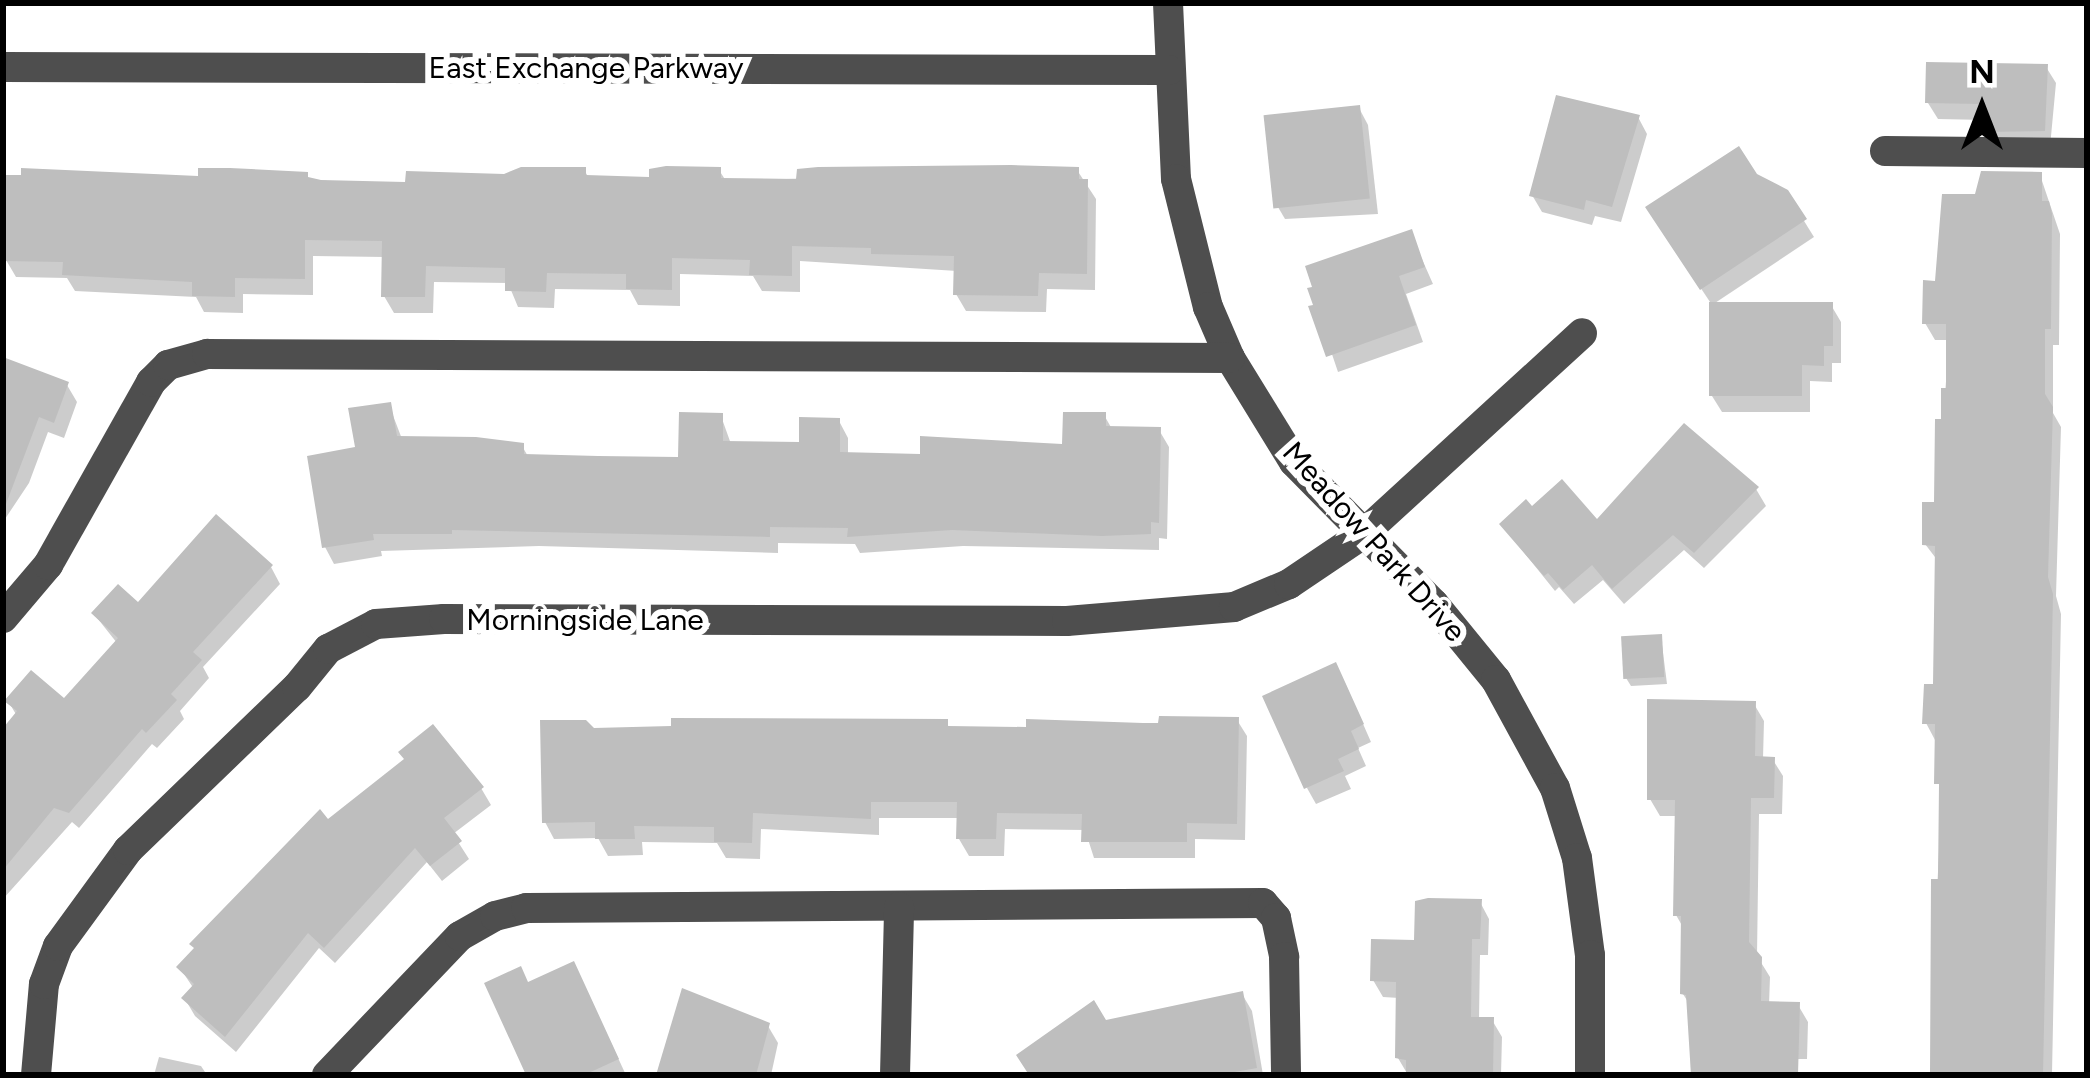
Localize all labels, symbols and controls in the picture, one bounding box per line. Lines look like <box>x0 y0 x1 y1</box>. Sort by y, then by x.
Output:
north arrow <box>1922 48 2042 168</box>
street label: East Exchange Parkway <box>428 50 744 86</box>
text: N <box>1969 52 1995 91</box>
street label: Meadow Park Drive <box>1275 435 1473 649</box>
street label: Morningside Lane <box>466 602 704 638</box>

